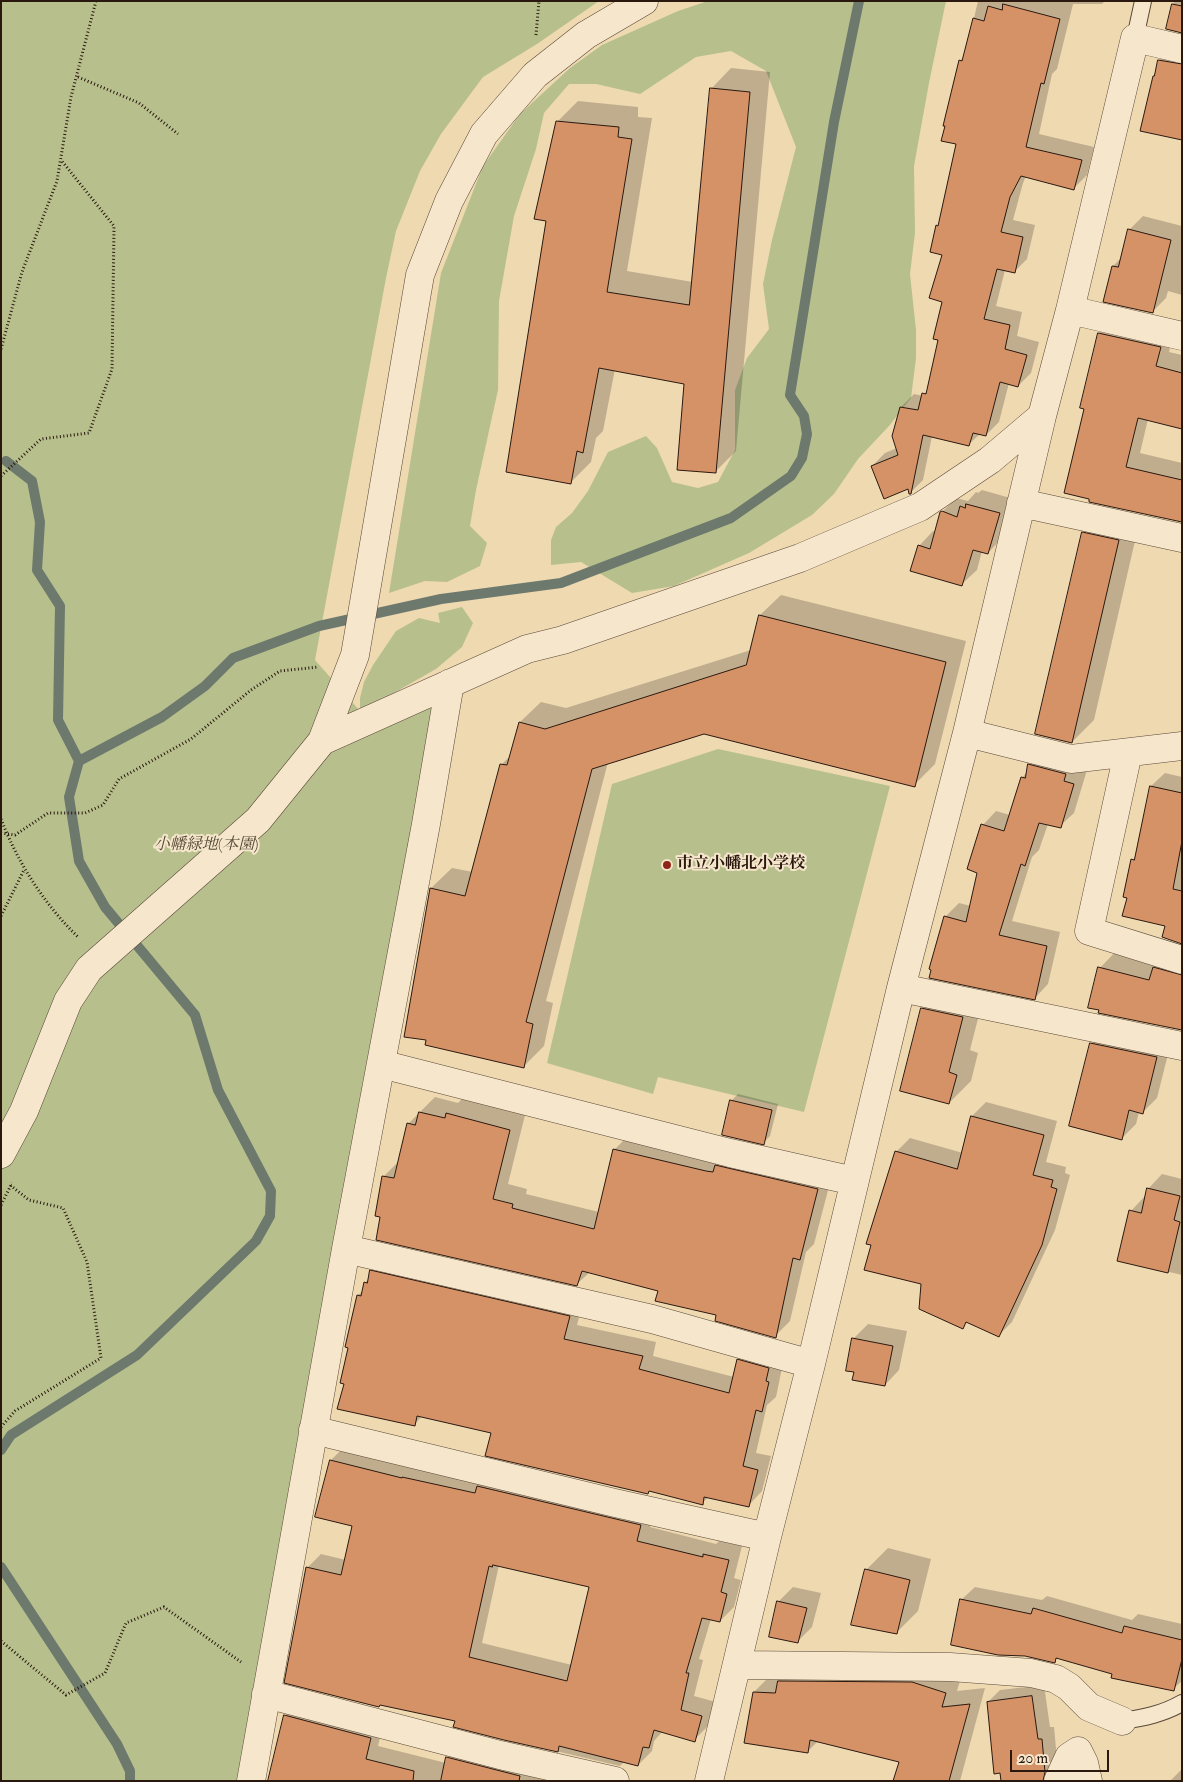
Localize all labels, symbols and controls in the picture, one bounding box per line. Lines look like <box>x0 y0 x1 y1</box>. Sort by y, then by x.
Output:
park label: 小幡緑地(本園) <box>154 836 258 856</box>
place label: 市立小幡北小学校 <box>677 855 805 875</box>
marker: 市立小幡北小学校 <box>661 859 673 871</box>
scale bar <box>1013 1740 1112 1772</box>
text: 20 m <box>1018 1749 1048 1768</box>

